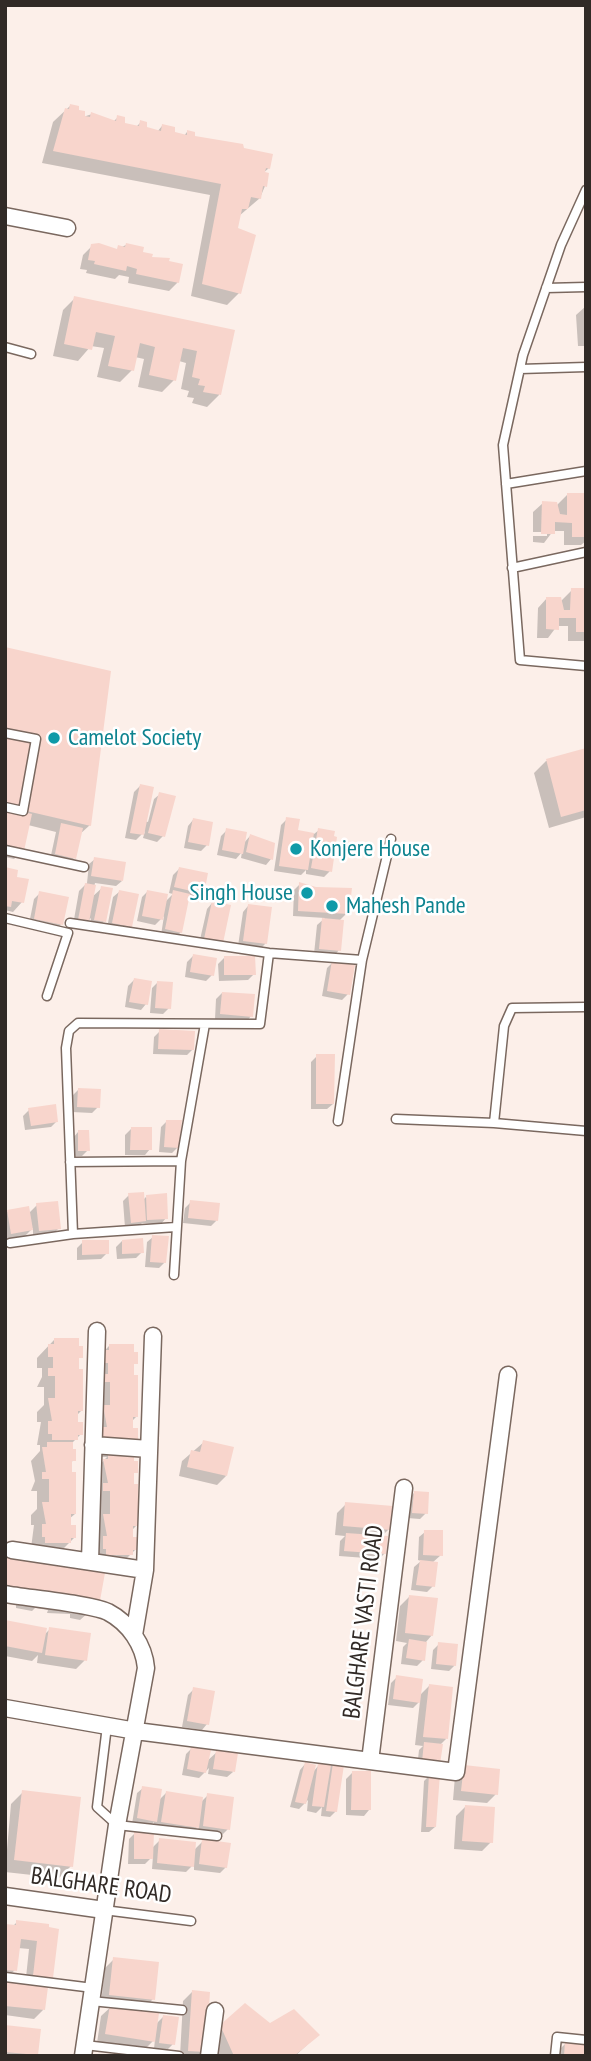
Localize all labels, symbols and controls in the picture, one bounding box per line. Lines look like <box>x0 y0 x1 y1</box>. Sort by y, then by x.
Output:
place label: Camelot Society <box>68 724 201 752</box>
marker: Camelot Society <box>46 730 62 746</box>
place label: Konjere House <box>310 835 430 863</box>
marker: Konjere House <box>288 841 304 857</box>
place label: Singh House <box>189 879 293 907</box>
marker: Singh House <box>299 885 315 901</box>
place label: Mahesh Pande <box>346 892 466 920</box>
marker: Mahesh Pande <box>324 898 340 914</box>
street label: BALGHARE VASTI ROAD <box>338 1524 390 1720</box>
street label: BALGHARE ROAD <box>29 1862 173 1910</box>

